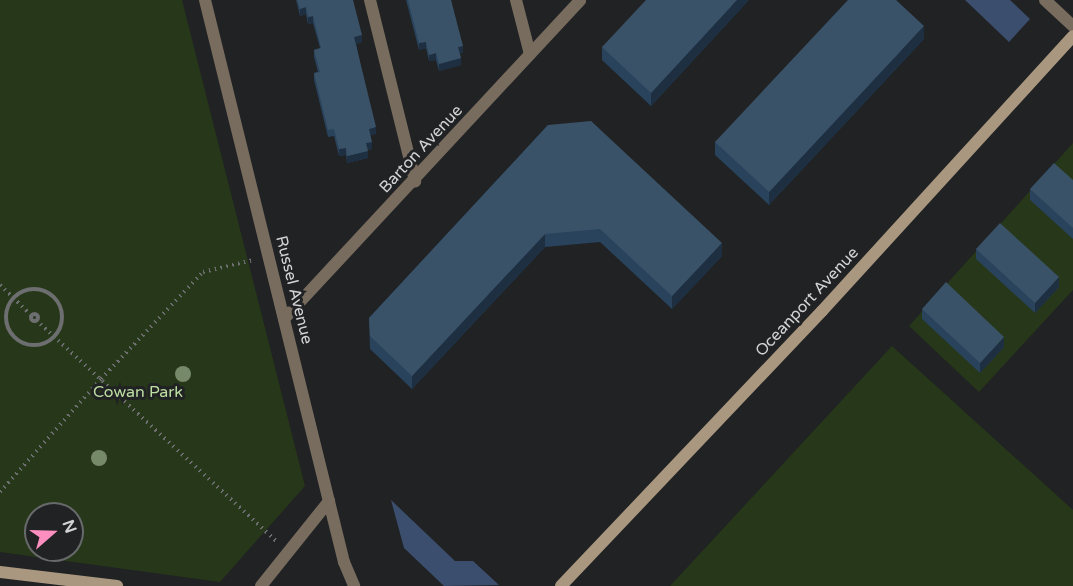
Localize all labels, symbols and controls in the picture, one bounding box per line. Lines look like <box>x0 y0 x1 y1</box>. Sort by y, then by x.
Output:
street label: Barton Avenue <box>375 101 467 197</box>
street label: Russel Avenue <box>271 234 317 346</box>
street label: Oceanport Avenue <box>751 243 863 361</box>
park label: Cowan Park <box>93 382 183 402</box>
north arrow <box>24 502 84 562</box>
text: N <box>57 517 81 536</box>

